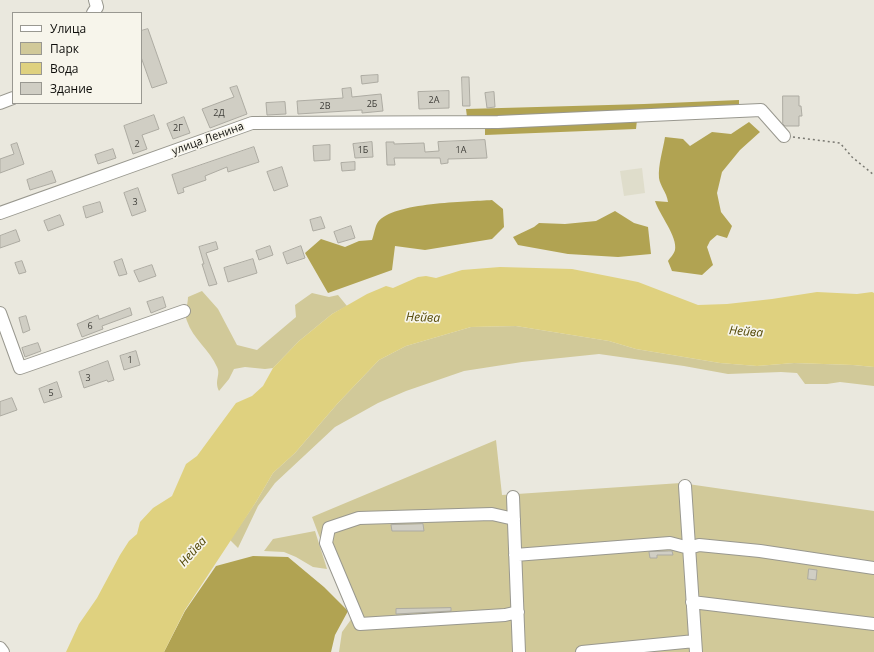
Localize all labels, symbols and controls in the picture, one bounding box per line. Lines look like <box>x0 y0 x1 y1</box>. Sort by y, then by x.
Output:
legend <box>12 12 142 104</box>
text: Улица <box>50 20 86 37</box>
text: Парк <box>50 40 79 57</box>
text: Вода <box>50 60 79 77</box>
text: Здание <box>50 80 93 97</box>
house number: 2А <box>429 95 439 105</box>
house number: 2Б <box>367 99 377 109</box>
house number: 2В <box>320 101 330 111</box>
house number: 2Д <box>213 108 225 118</box>
street label: улица Ленина <box>170 120 246 158</box>
house number: 2Г <box>173 123 183 133</box>
house number: 2 <box>134 139 140 149</box>
house number: 1Б <box>358 145 368 155</box>
house number: 1А <box>456 145 466 155</box>
house number: 3 <box>132 197 138 207</box>
water label: Нейва <box>406 310 440 326</box>
house number: 6 <box>87 321 93 331</box>
water label: Нейва <box>728 323 764 341</box>
house number: 1 <box>127 355 133 365</box>
house number: 3 <box>85 373 91 383</box>
house number: 5 <box>48 388 54 398</box>
water label: Нейва <box>176 534 210 570</box>

